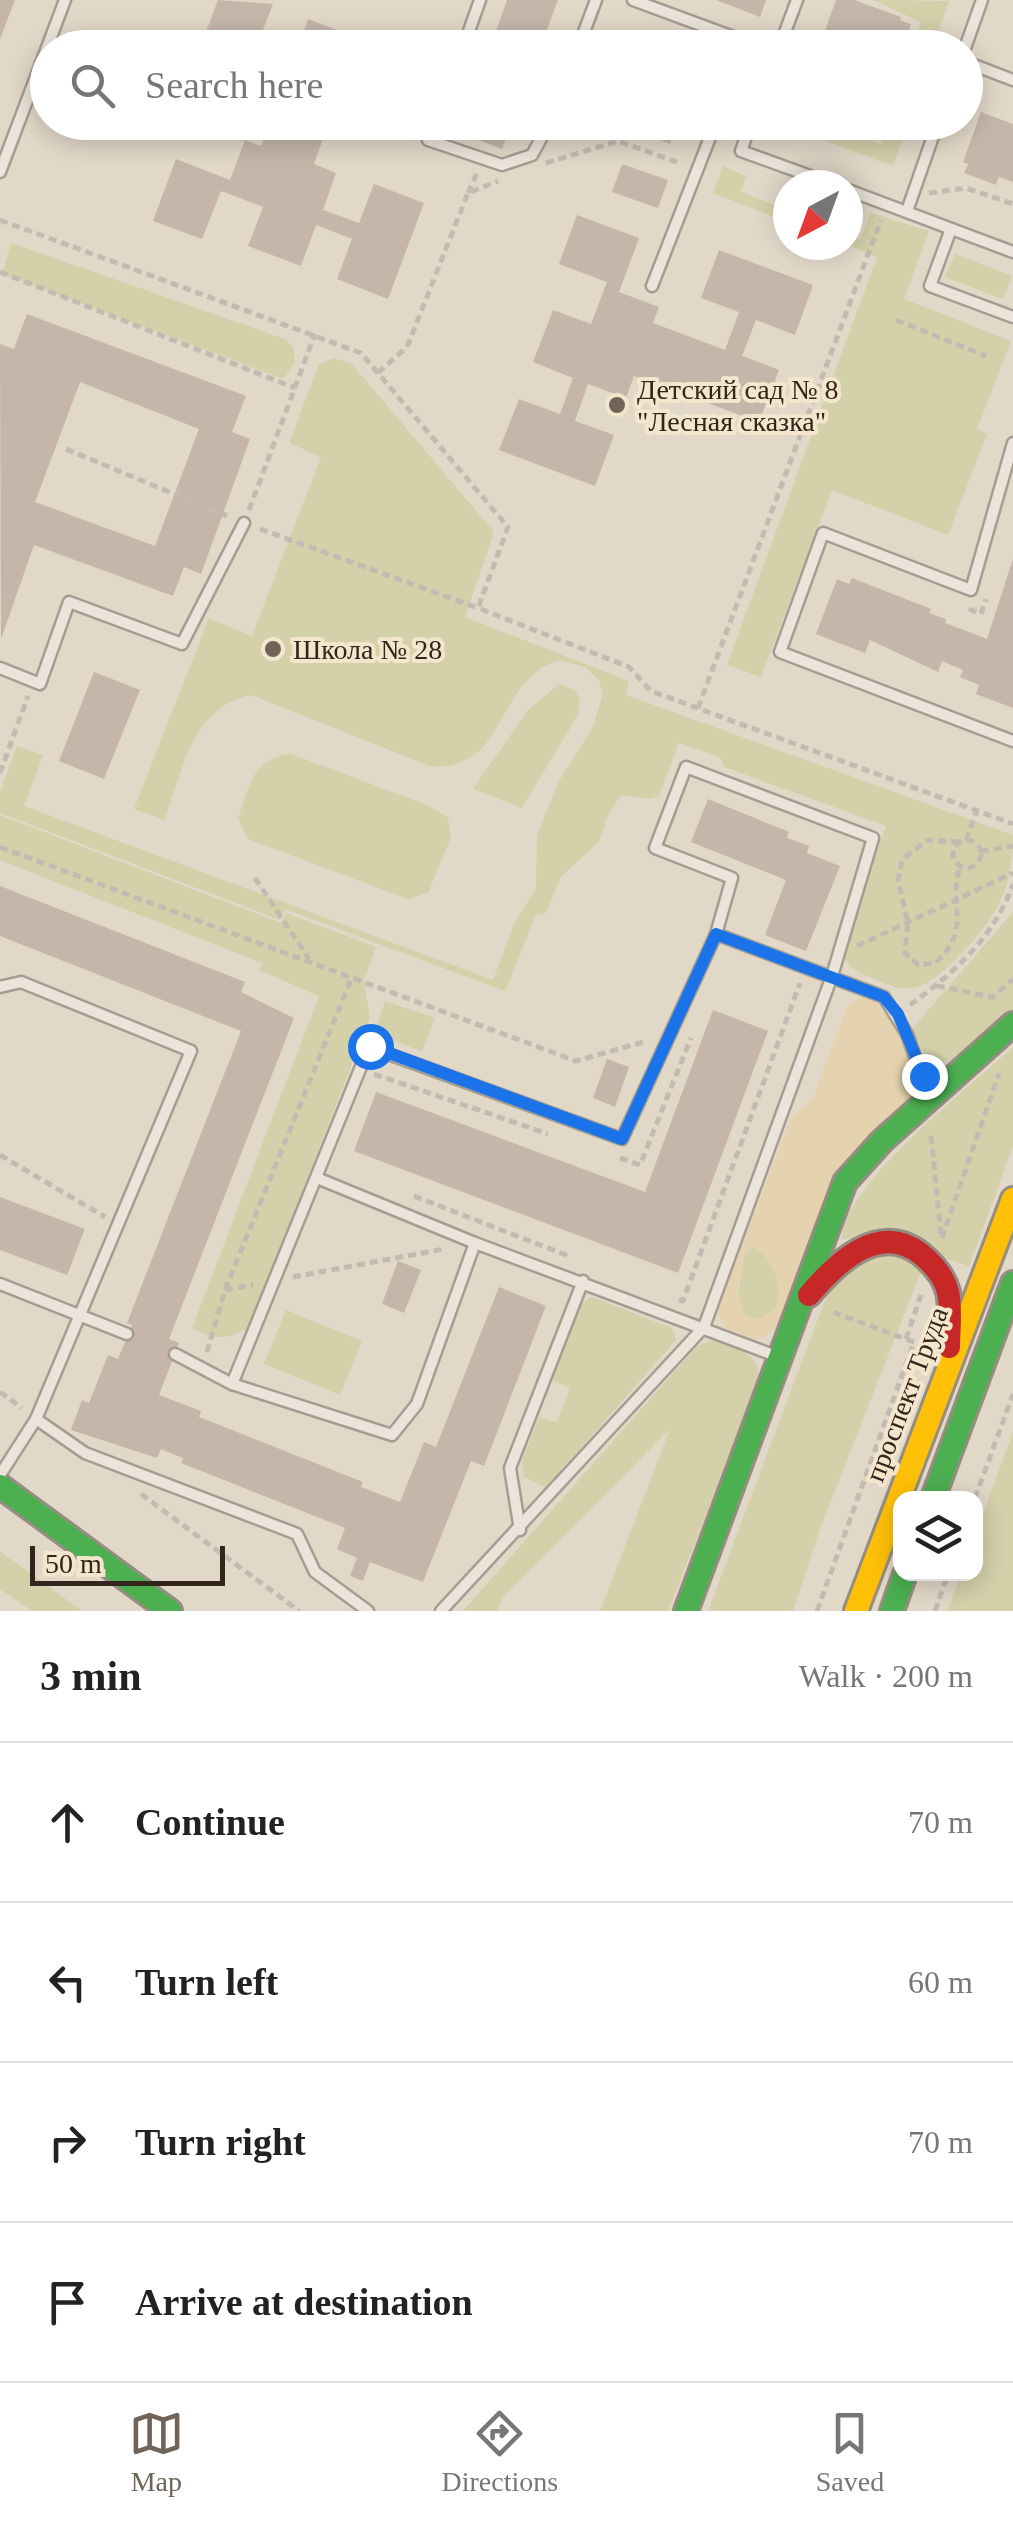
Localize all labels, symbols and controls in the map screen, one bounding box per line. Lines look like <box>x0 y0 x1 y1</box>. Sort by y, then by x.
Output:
search box <box>30 30 983 140</box>
icon: search <box>65 58 120 113</box>
text: Search here <box>145 64 323 106</box>
north arrow <box>773 170 863 260</box>
place label: Детский сад № 8 "Лесная сказка" <box>637 374 839 437</box>
marker: Детский сад № 8 "Лесная сказка" <box>606 394 628 416</box>
place label: Школа № 28 <box>293 634 442 665</box>
marker: Школа № 28 <box>262 638 284 660</box>
route start <box>348 1024 394 1070</box>
route end <box>902 1054 948 1100</box>
street label: проспект Труда <box>859 1302 954 1486</box>
map controls <box>893 1491 983 1581</box>
button: layers <box>893 1491 983 1581</box>
scale bar <box>30 1541 225 1586</box>
text: 50 m <box>45 1548 102 1579</box>
text: 3 min <box>40 1653 142 1699</box>
text: Walk · 200 m <box>799 1658 973 1694</box>
icon: ahead <box>40 1795 95 1850</box>
text: Continue <box>135 1801 285 1843</box>
text: 70 m <box>908 1804 973 1840</box>
icon: left <box>40 1955 95 2010</box>
text: Turn left <box>135 1961 278 2003</box>
text: 60 m <box>908 1964 973 2000</box>
icon: right <box>40 2115 95 2170</box>
text: Turn right <box>135 2121 306 2163</box>
text: 70 m <box>908 2124 973 2160</box>
icon: arrive <box>40 2275 95 2330</box>
text: Arrive at destination <box>135 2281 473 2323</box>
tab: Map <box>129 2406 184 2498</box>
tab: Directions <box>441 2406 558 2498</box>
tab: Saved <box>816 2406 884 2498</box>

